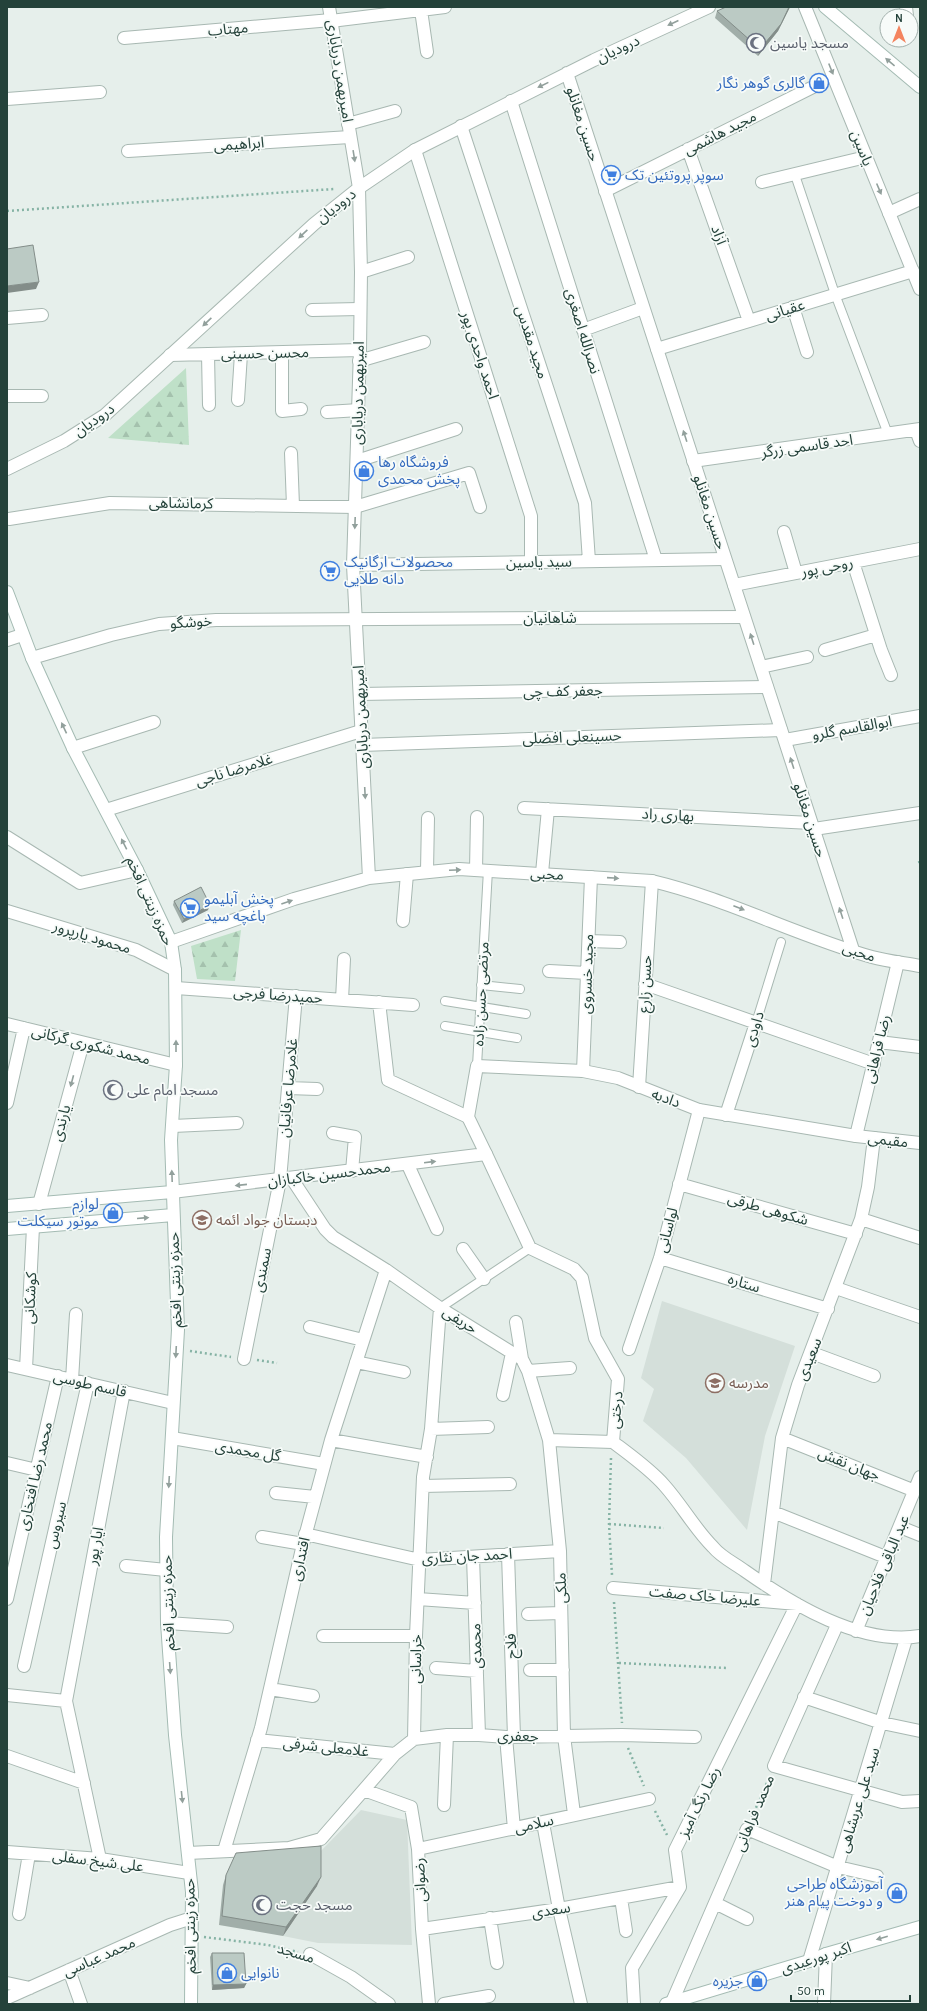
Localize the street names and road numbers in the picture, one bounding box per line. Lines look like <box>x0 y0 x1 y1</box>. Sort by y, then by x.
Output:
street label: مهتاب <box>207 18 249 40</box>
street label: امیربهمن دریاباری <box>323 18 357 124</box>
street label: درودیان <box>594 31 642 67</box>
street label: حسین مغانلو <box>562 84 604 164</box>
street label: مجید هاشمی <box>681 107 759 159</box>
street label: یاسین <box>847 127 877 169</box>
street label: ابراهیمی <box>213 133 265 155</box>
street label: درودیان <box>312 185 360 227</box>
street label: آزاد <box>707 223 731 248</box>
street label: نصرالله اصغری <box>561 286 605 376</box>
street label: عقیانی <box>763 295 807 324</box>
street label: مجید مقدس <box>512 303 552 381</box>
street label: احمد واحدی پور <box>456 308 503 402</box>
street label: امیربهمن دریاباری <box>348 341 368 445</box>
street label: محسن حسینی <box>221 343 309 363</box>
street label: درودیان <box>70 400 118 440</box>
street label: احد قاسمی زرگر <box>759 431 854 461</box>
street label: حسین مغانلو <box>689 472 731 552</box>
street label: کرمانشاهی <box>149 493 214 513</box>
street label: سید یاسین <box>506 552 572 572</box>
street label: روحی پور <box>798 553 855 582</box>
street label: شاهانیان <box>523 609 577 627</box>
street label: خوشگو <box>169 612 213 632</box>
street label: امیربهمن دریاباری <box>349 665 373 769</box>
street label: جعفر کف چی <box>523 681 603 702</box>
street label: ابوالقاسم گلرو <box>811 712 894 746</box>
street label: حسینعلی افضلی <box>522 726 622 748</box>
street label: غلامرضا ناجی <box>193 750 275 790</box>
street label: حسین مغانلو <box>789 780 831 860</box>
street label: بهاری راد <box>641 805 695 825</box>
street label: حمزه زینتی افخم <box>121 854 178 949</box>
street label: محبی <box>530 864 564 884</box>
street label: محمود یارپرور <box>50 916 133 958</box>
street label: مجید خسروی <box>577 934 597 1014</box>
street label: محبی <box>840 938 878 966</box>
street label: مرتضی حسن زاده <box>469 941 493 1047</box>
street label: حسن زارع <box>634 954 659 1014</box>
street label: حمیدرضا فرجی <box>233 983 323 1007</box>
street label: داودی <box>740 1009 768 1049</box>
street label: رضا فراهانی <box>860 1013 894 1085</box>
street label: محمد شکوری گرکانی <box>30 1022 152 1068</box>
street label: غلامرضا عرفانیان <box>275 1037 301 1138</box>
street label: دادبه <box>649 1084 683 1112</box>
street label: یارندی <box>47 1103 75 1143</box>
street label: مقیمی <box>867 1129 909 1151</box>
street label: محمدحسین خاکبازان <box>267 1158 391 1190</box>
street label: شکوهی طرقی <box>726 1189 811 1229</box>
street label: لواسانی <box>652 1205 682 1254</box>
street label: حمزه زینتی افخم <box>164 1232 188 1328</box>
street label: سمندی <box>249 1246 275 1294</box>
street label: ستاره <box>726 1270 762 1296</box>
street label: کوشکانی <box>20 1271 40 1324</box>
street label: حریفی <box>439 1302 481 1338</box>
street label: سعیدی <box>792 1335 826 1383</box>
street label: قاسم طوسی <box>51 1367 129 1403</box>
street label: درختی <box>605 1391 627 1429</box>
street label: محمد رضا افتخاری <box>14 1420 56 1532</box>
street label: گل محمدی <box>214 1437 283 1465</box>
street label: جهان نقش <box>815 1443 883 1485</box>
street label: سیروس <box>42 1499 70 1550</box>
street label: عبد الباقی فلاحیان <box>855 1512 913 1618</box>
street label: ایار پور <box>83 1525 108 1568</box>
street label: اقتداری <box>286 1535 314 1583</box>
street label: احمد جان نثاری <box>421 1545 513 1567</box>
street label: حمزه زینتی افخم <box>157 1555 181 1651</box>
street label: ملکی <box>551 1572 571 1604</box>
street label: علیرضا خاک صفت <box>648 1582 762 1610</box>
street label: محمدی <box>466 1623 486 1669</box>
street label: فلاح <box>502 1633 523 1659</box>
street label: خراسانی <box>407 1634 425 1684</box>
street label: جعفری <box>497 1727 539 1745</box>
street label: غلامعلی شرفی <box>282 1734 370 1761</box>
street label: سید علی عربشاهی <box>834 1745 884 1855</box>
street label: رضا رنگ آمیز <box>674 1764 724 1841</box>
street label: محمد فراهانی <box>730 1772 778 1854</box>
street label: سلامی <box>513 1811 556 1837</box>
street label: علی شیخ سفلی <box>51 1846 145 1879</box>
street label: رضوانی <box>410 1857 430 1903</box>
street label: حمزه زینتی افخم <box>180 1878 202 1974</box>
street label: سعدی <box>530 1898 572 1922</box>
street label: محمد عباسی <box>60 1933 138 1981</box>
street label: اکبر پورعبدی <box>778 1938 854 1979</box>
street label: مسجد <box>275 1939 317 1967</box>

